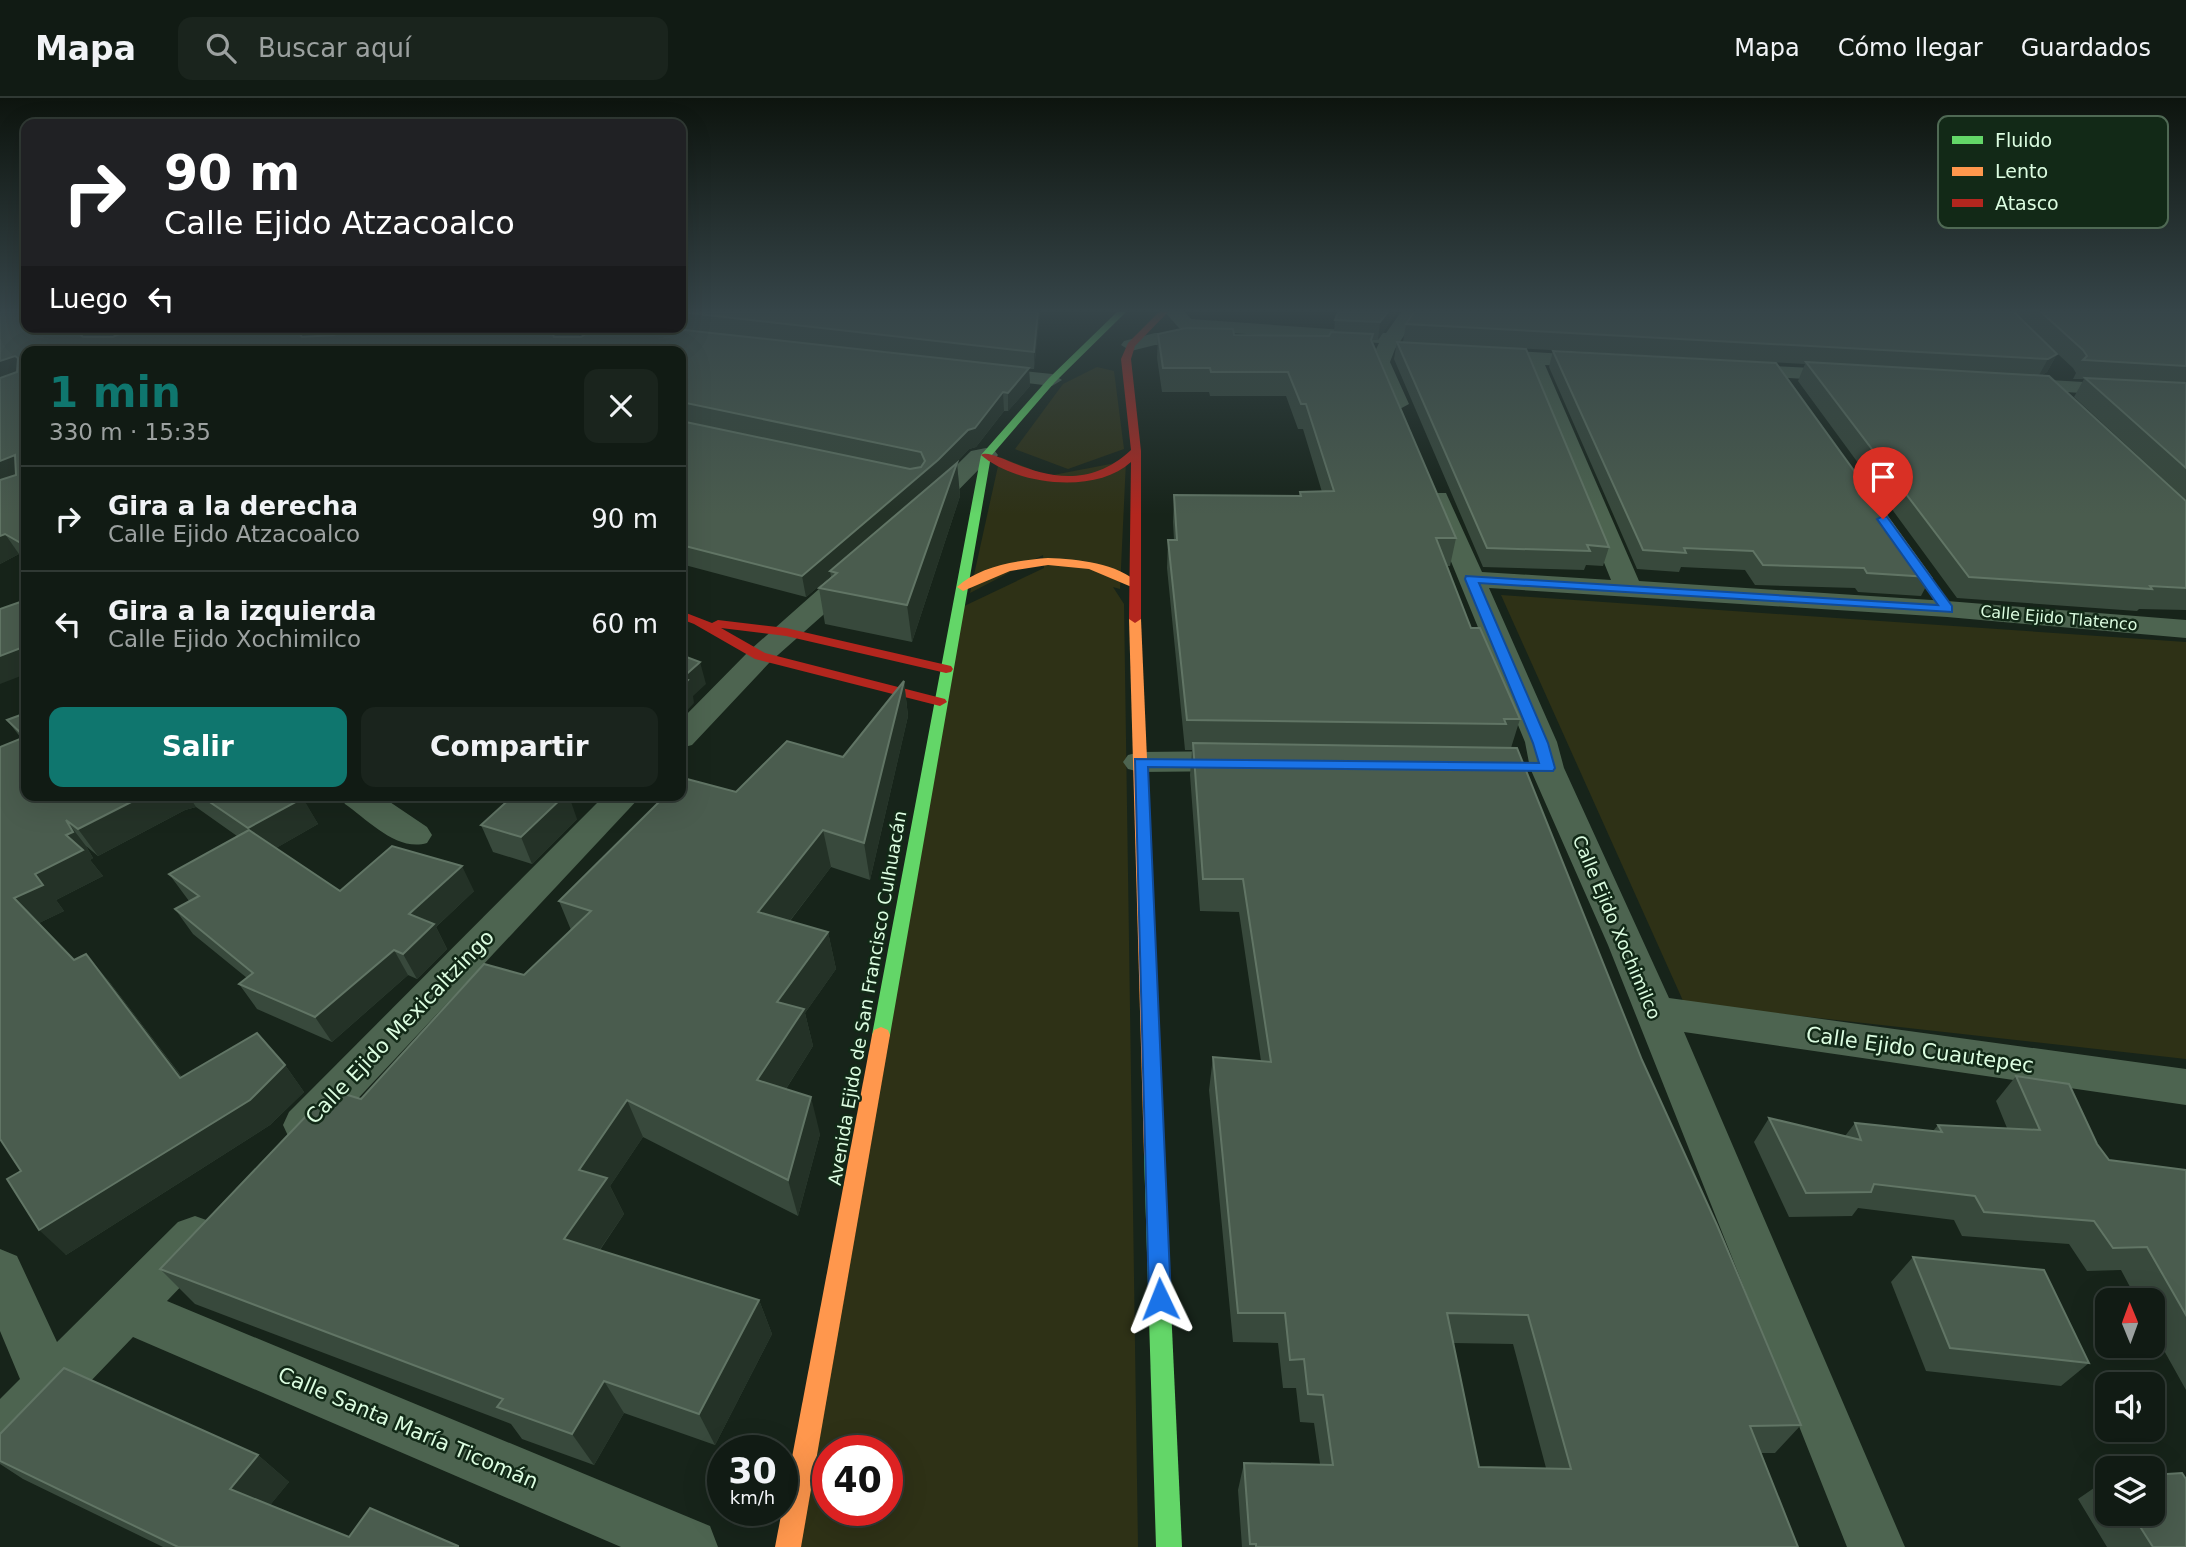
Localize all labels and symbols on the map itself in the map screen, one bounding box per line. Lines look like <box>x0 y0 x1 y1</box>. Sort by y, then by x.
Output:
legend <box>1938 116 2168 228</box>
text: Fluido <box>1995 129 2052 151</box>
text: Lento <box>1995 160 2048 182</box>
text: Atasco <box>1995 192 2059 214</box>
pin <box>1853 447 1913 519</box>
street label: Calle Ejido Tlatenco <box>1980 602 2138 634</box>
street label: Avenida Ejido de San Francisco Culhuacán <box>824 809 910 1187</box>
street label: Calle Ejido Xochimilco <box>1569 832 1665 1022</box>
street label: Calle Ejido Mexicaltzingo <box>301 925 499 1129</box>
street label: Calle Ejido Cuautepec <box>1805 1022 2035 1078</box>
position arrow <box>1123 1262 1197 1336</box>
north arrow <box>2095 1288 2165 1358</box>
street label: Calle Santa María Ticomán <box>274 1362 542 1494</box>
speed limit sign: 40 <box>812 1435 903 1526</box>

